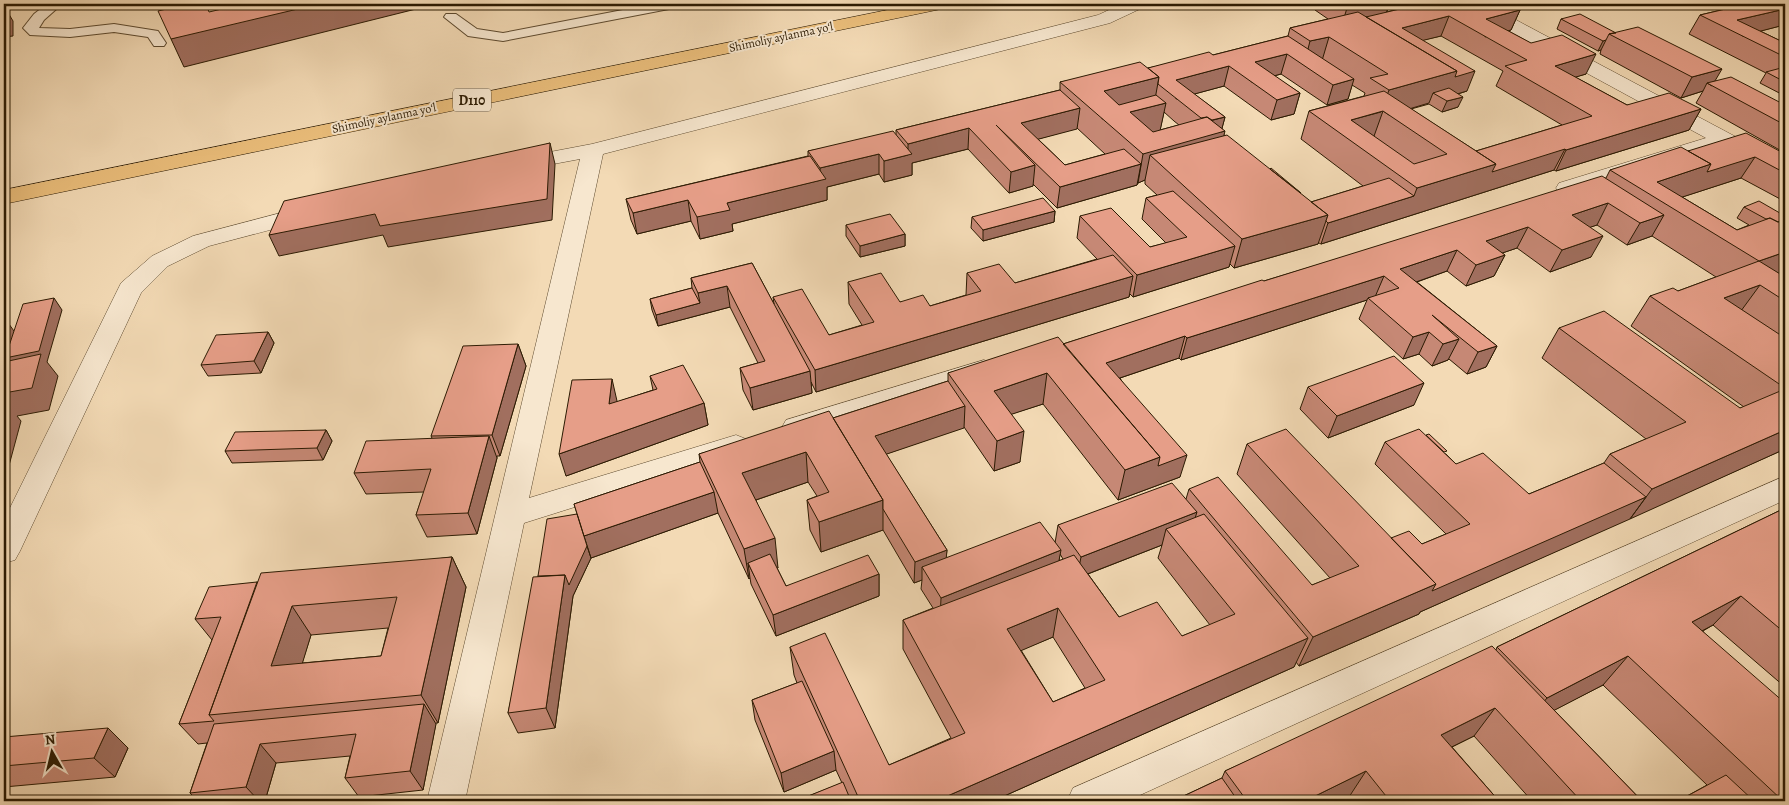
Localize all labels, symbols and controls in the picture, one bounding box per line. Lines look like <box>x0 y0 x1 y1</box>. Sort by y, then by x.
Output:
street label: Shimoliy aylanma yoʻl <box>728 18 835 56</box>
road number: D110 <box>453 88 491 112</box>
street label: Shimoliy aylanma yoʻl <box>331 99 438 137</box>
north arrow <box>28 728 78 778</box>
text: N <box>44 730 57 750</box>

